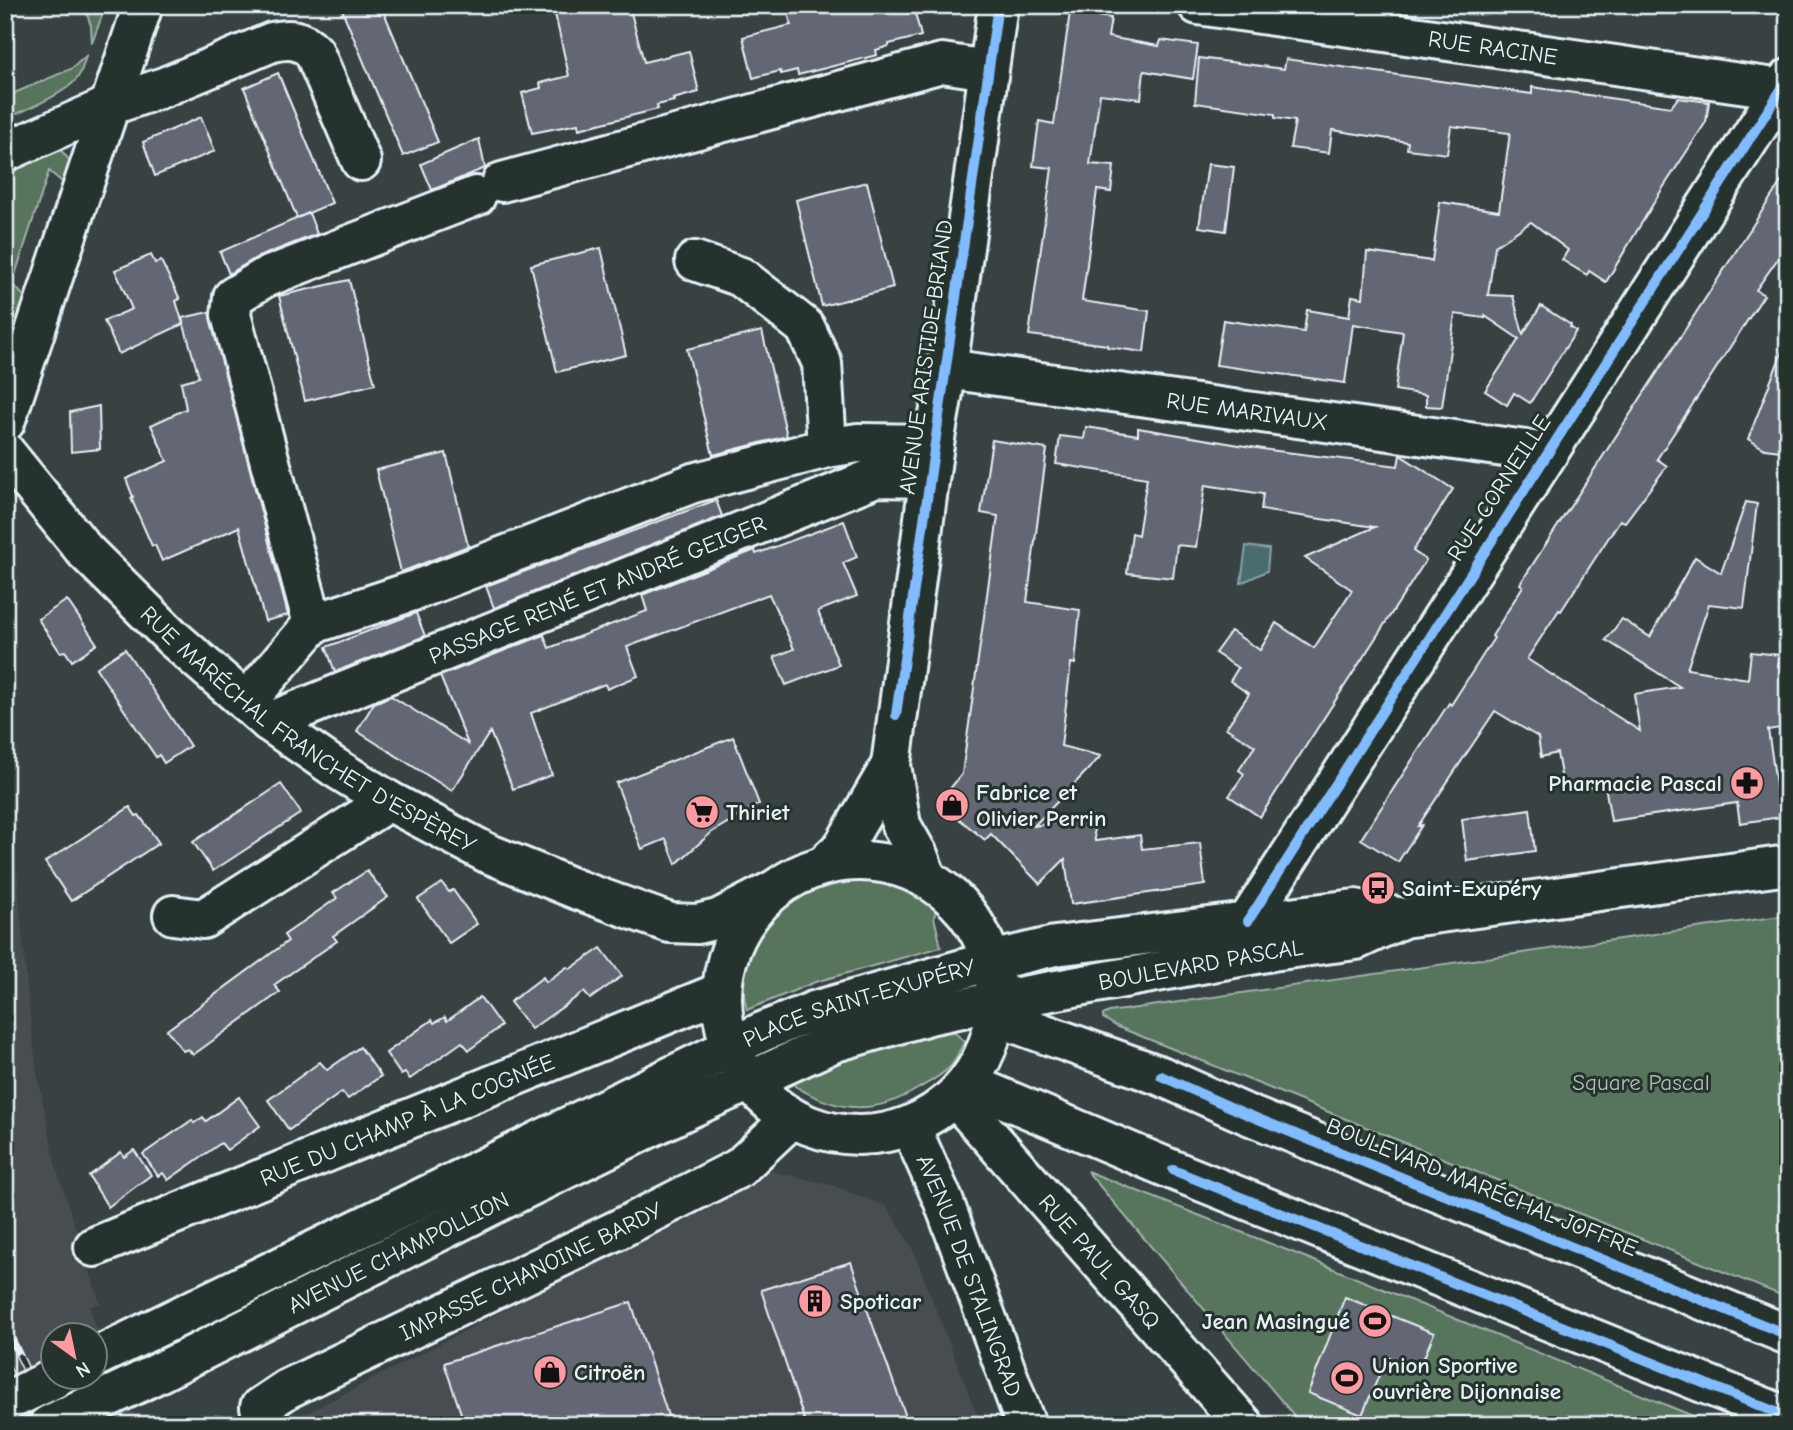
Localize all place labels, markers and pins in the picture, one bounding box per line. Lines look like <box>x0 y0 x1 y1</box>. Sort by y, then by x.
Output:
pharmacy icon: Pharmacie Pascal <box>1728 764 1766 802</box>
place label: Pharmacie Pascal <box>1548 770 1722 797</box>
place label: Fabrice et Olivier Perrin <box>976 779 1106 832</box>
shop icon: Fabrice et Olivier Perrin <box>933 786 971 824</box>
supermarket icon: Thiriet <box>683 793 721 831</box>
place label: Thiriet <box>726 799 790 826</box>
bus stop icon: Saint-Exupéry <box>1359 869 1397 907</box>
place label: Saint-Exupéry <box>1402 875 1542 902</box>
building icon: Spoticar <box>796 1282 834 1320</box>
place label: Spoticar <box>840 1288 922 1315</box>
sports icon: Jean Masingué <box>1356 1302 1394 1340</box>
place label: Jean Masingué <box>1202 1308 1350 1335</box>
place label: Union Sportive ouvrière Dijonnaise <box>1372 1352 1561 1405</box>
shop icon: Citroën <box>531 1353 569 1391</box>
place label: Citroën <box>574 1359 646 1386</box>
sports icon: Union Sportive ouvrière Dijonnaise <box>1328 1359 1366 1397</box>

